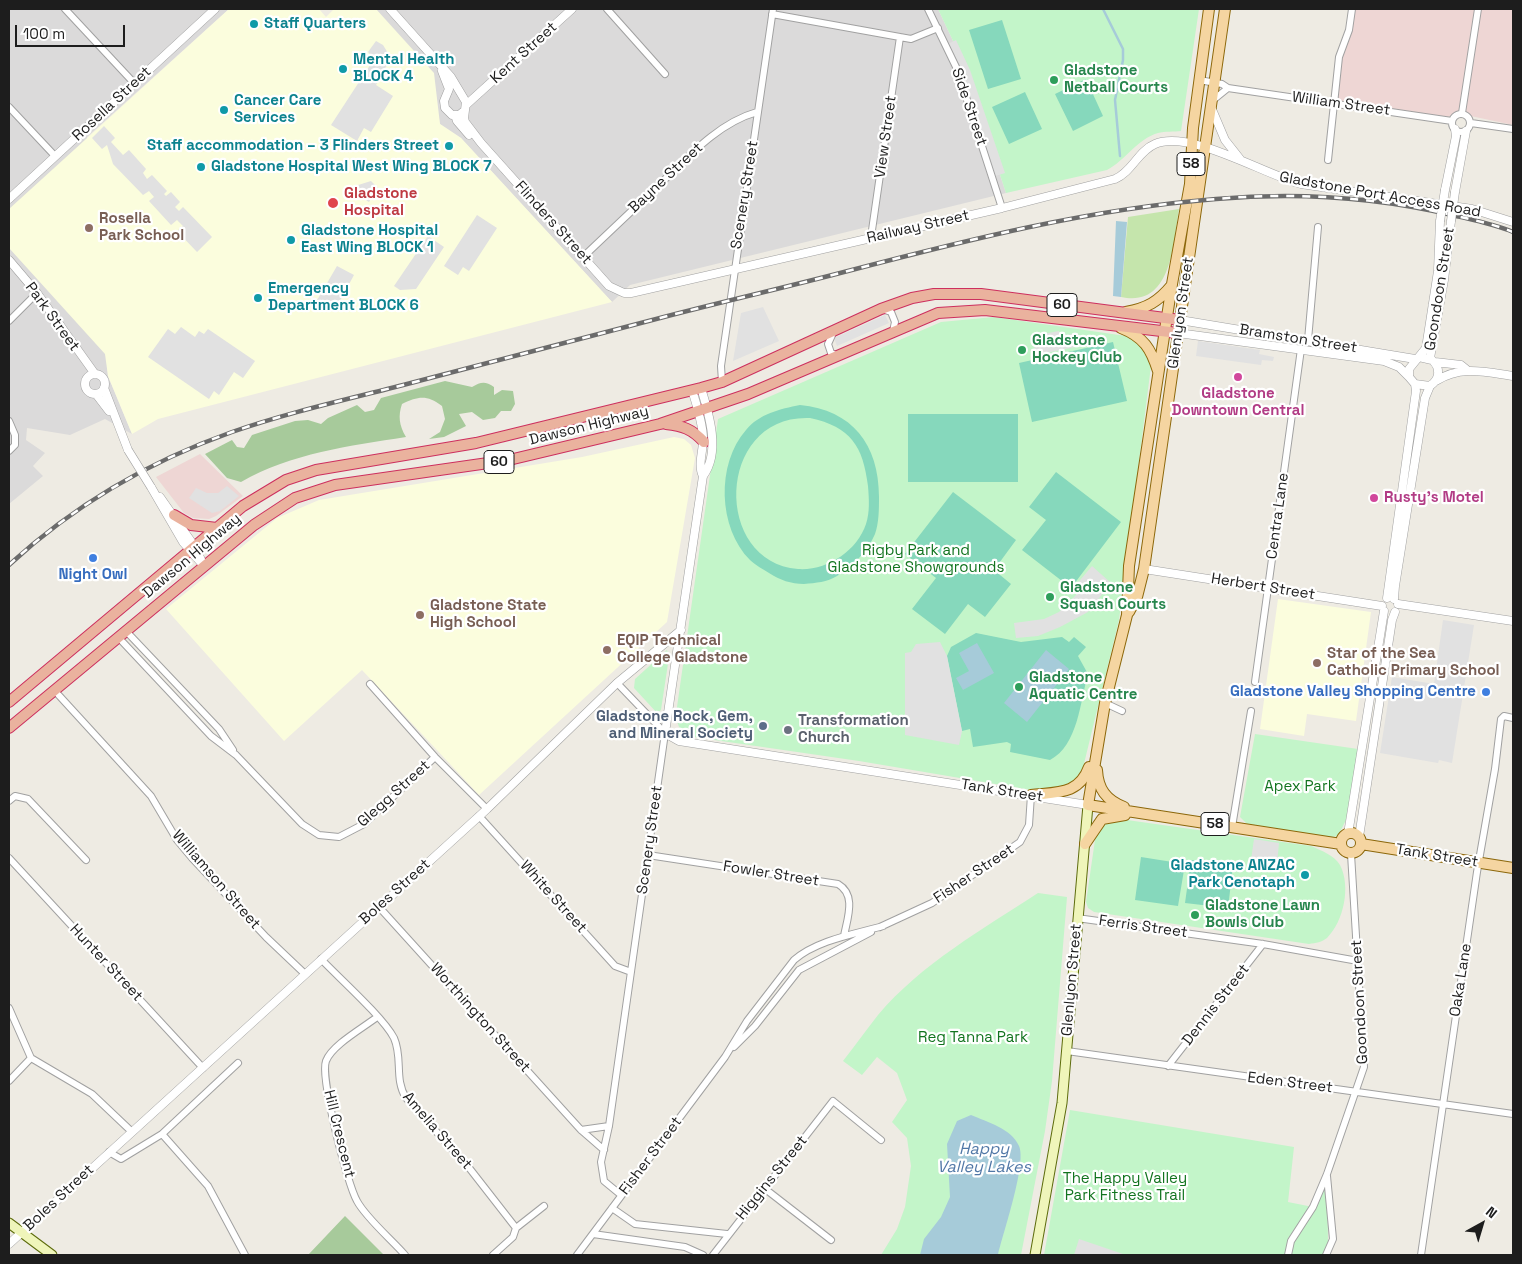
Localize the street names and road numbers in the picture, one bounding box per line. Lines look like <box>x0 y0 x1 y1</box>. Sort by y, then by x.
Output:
street label: Kent Street <box>487 18 561 88</box>
street label: Rosella Street <box>69 63 155 145</box>
street label: Side Street <box>947 66 991 148</box>
street label: William Street <box>1291 88 1391 120</box>
street label: View Street <box>871 94 901 180</box>
street label: Bayne Street <box>625 139 707 217</box>
street label: Scenery Street <box>728 139 762 251</box>
road number: 58 <box>1177 152 1205 175</box>
street label: Gladstone Port Access Road <box>1278 168 1482 222</box>
street label: Flinders Street <box>511 177 595 269</box>
street label: Railway Street <box>865 206 971 248</box>
street label: Goondoon Street <box>1421 226 1459 352</box>
street label: Glenlyon Street <box>1164 256 1198 370</box>
street label: Park Street <box>21 279 83 355</box>
road number: 60 <box>1047 294 1077 316</box>
street label: Bramston Street <box>1238 321 1358 357</box>
street label: Dawson Highway <box>527 402 651 450</box>
road number: 60 <box>484 451 514 474</box>
street label: Centra Lane <box>1263 472 1293 560</box>
street label: Dawson Highway <box>139 510 245 602</box>
street label: Herbert Street <box>1210 570 1316 604</box>
street label: Glegg Street <box>354 757 434 831</box>
street label: Tank Street <box>960 776 1044 806</box>
street label: Scenery Street <box>633 784 667 896</box>
road number: 58 <box>1201 812 1229 836</box>
street label: Williamson Street <box>168 827 264 933</box>
street label: Fisher Street <box>930 841 1018 907</box>
street label: Tank Street <box>1395 841 1479 871</box>
street label: Boles Street <box>356 855 434 929</box>
street label: White Street <box>516 857 590 937</box>
street label: Fowler Street <box>722 858 820 890</box>
street label: Ferris Street <box>1097 912 1189 942</box>
street label: Hunter Street <box>66 921 146 1005</box>
street label: Glenlyon Street <box>1058 923 1086 1037</box>
street label: Goondoon Street <box>1348 939 1372 1065</box>
street label: Oaka Lane <box>1446 942 1476 1018</box>
street label: Worthington Street <box>426 959 534 1077</box>
street label: Dennis Street <box>1179 961 1253 1049</box>
street label: Eden Street <box>1246 1069 1334 1097</box>
street label: Hill Crescent <box>319 1088 359 1180</box>
street label: Amelia Street <box>398 1089 476 1173</box>
street label: Fisher Street <box>616 1113 686 1199</box>
street label: Higgins Street <box>733 1132 811 1224</box>
street label: Boles Street <box>20 1161 98 1235</box>

